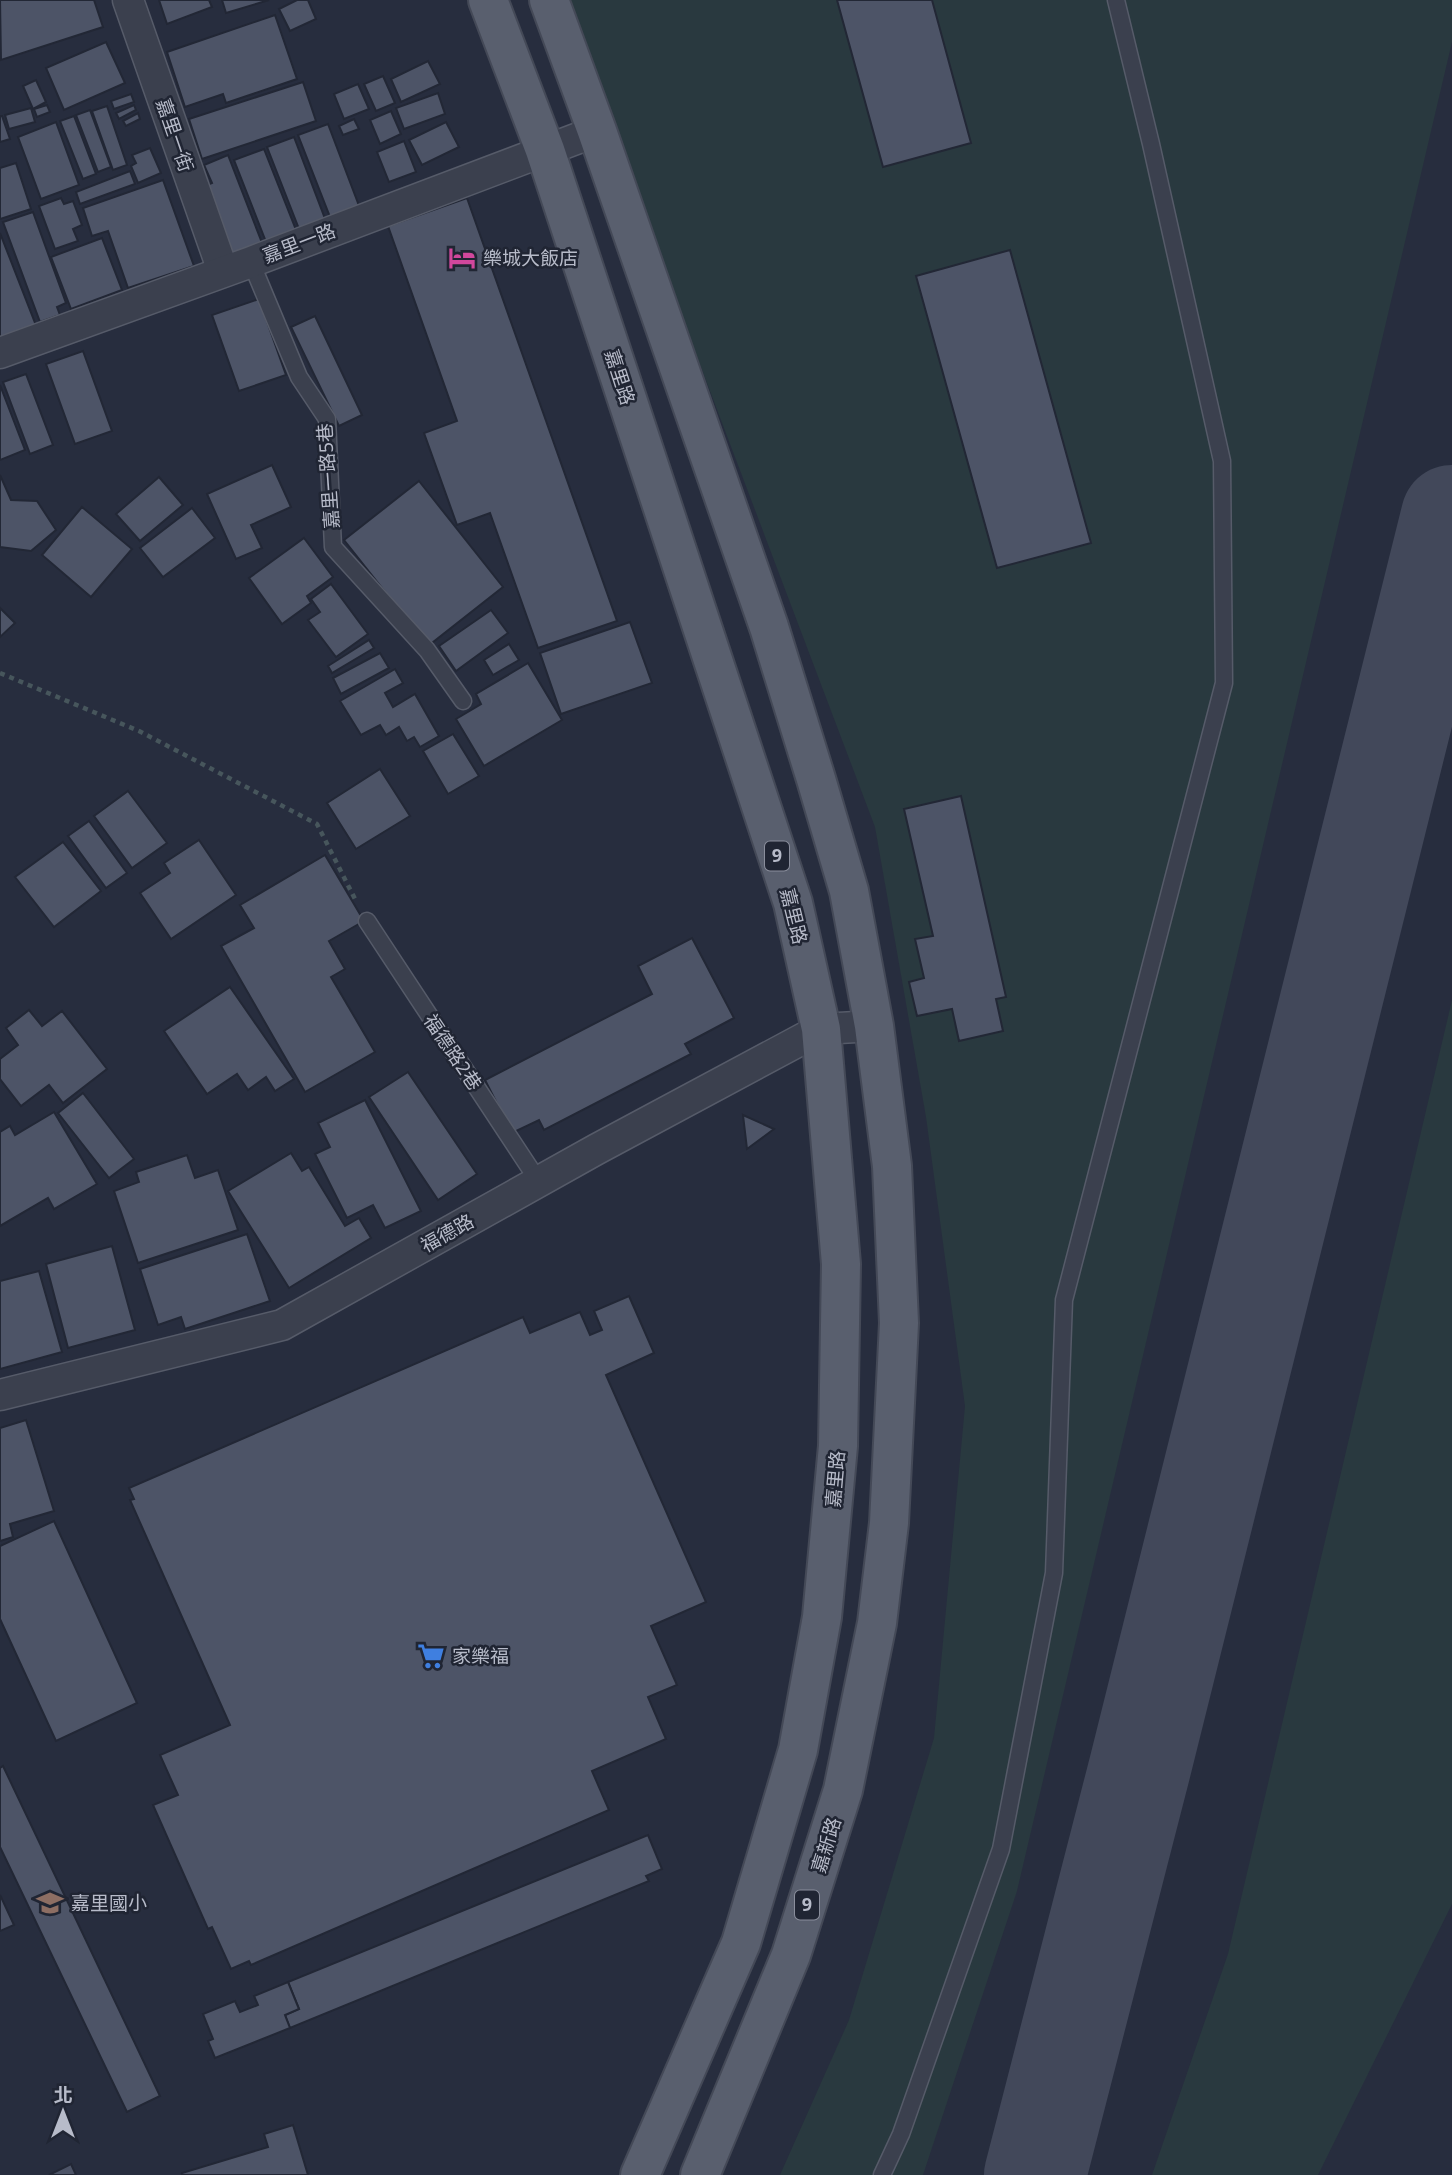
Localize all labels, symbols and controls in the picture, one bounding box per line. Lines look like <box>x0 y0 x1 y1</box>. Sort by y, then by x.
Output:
street label: 嘉里一街 <box>150 95 200 175</box>
street label: 嘉里一路 <box>259 217 339 269</box>
hotel icon: 樂城大飯店 <box>447 243 477 273</box>
place label: 樂城大飯店 <box>483 245 578 271</box>
street label: 嘉里路 <box>599 346 641 408</box>
street label: 嘉里一路5巷 <box>311 422 345 530</box>
road number: 9 <box>765 842 789 870</box>
street label: 嘉里路 <box>774 885 814 947</box>
street label: 福德路2巷 <box>418 1009 488 1095</box>
street label: 福德路 <box>416 1208 478 1258</box>
street label: 嘉里路 <box>820 1449 850 1509</box>
supermarket icon: 家樂福 <box>416 1641 446 1671</box>
place label: 家樂福 <box>452 1643 509 1669</box>
street label: 嘉新路 <box>805 1814 847 1876</box>
school or university icon: 嘉里國小 <box>35 1888 65 1918</box>
place label: 嘉里國小 <box>71 1890 147 1916</box>
road number: 9 <box>795 1891 819 1920</box>
north arrow <box>28 2077 98 2147</box>
text: 北 <box>53 2082 73 2108</box>

